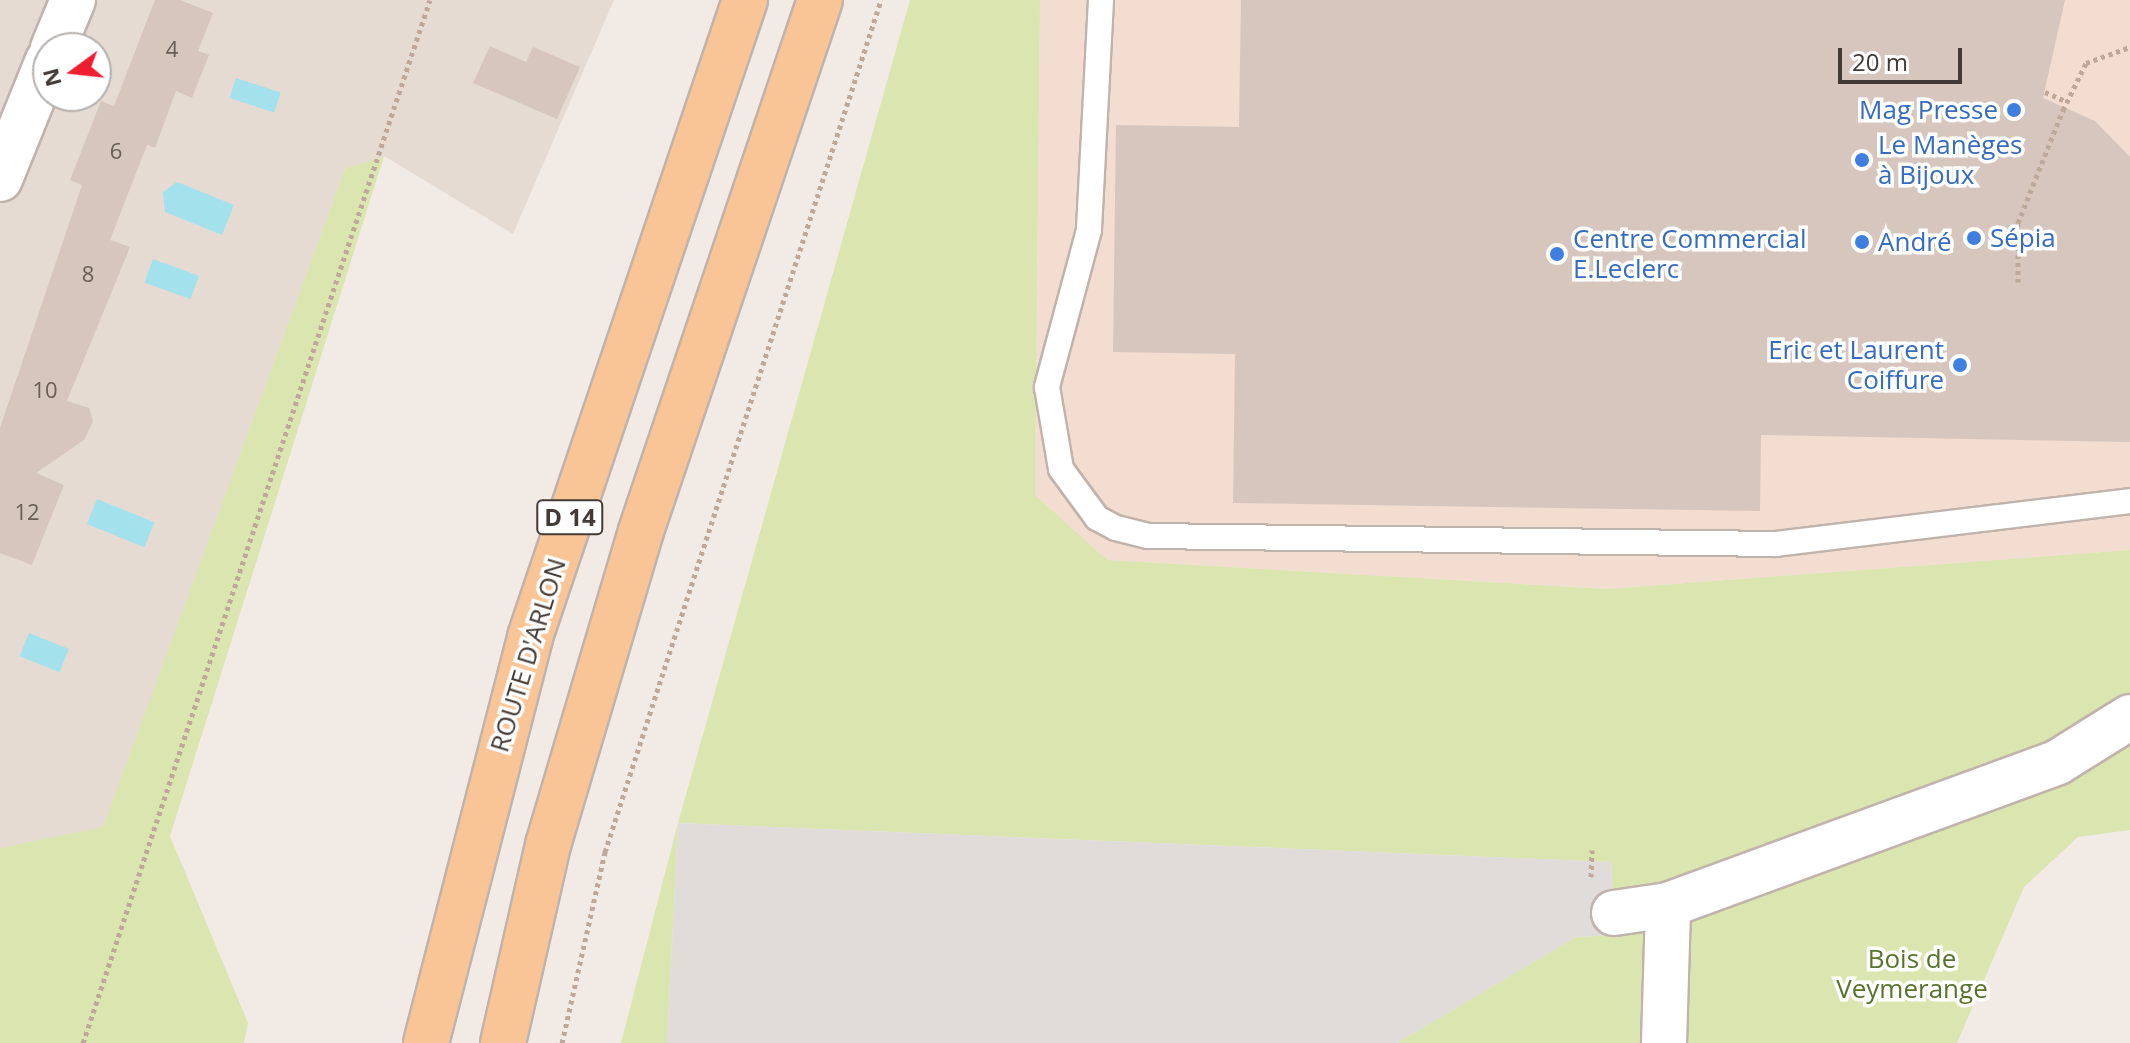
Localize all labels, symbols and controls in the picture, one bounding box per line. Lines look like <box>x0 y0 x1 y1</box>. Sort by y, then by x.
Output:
north arrow <box>32 32 112 112</box>
scale bar <box>1842 32 1966 82</box>
house number: 4 <box>166 36 178 62</box>
text: 20 m <box>1852 45 1908 78</box>
text: N <box>34 65 68 90</box>
place label: Mag Presse <box>1859 94 1998 126</box>
marker: Mag Presse <box>2005 101 2023 119</box>
place label: Le Manèges à Bijoux <box>1878 129 2022 190</box>
house number: 6 <box>110 138 122 164</box>
marker: Le Manèges à Bijoux <box>1853 151 1871 169</box>
place label: Sépia <box>1990 222 2056 254</box>
place label: Centre Commercial E.Leclerc <box>1573 223 1807 284</box>
place label: André <box>1878 226 1952 258</box>
marker: Sépia <box>1965 229 1983 247</box>
marker: André <box>1853 233 1871 251</box>
marker: Centre Commercial E.Leclerc <box>1548 245 1566 263</box>
house number: 8 <box>82 261 94 287</box>
place label: Eric et Laurent Coiffure <box>1768 334 1944 396</box>
marker: Eric et Laurent Coiffure <box>1951 356 1969 374</box>
house number: 10 <box>32 377 58 403</box>
road number: D 14 <box>536 497 604 537</box>
house number: 12 <box>14 499 40 525</box>
street label: ROUTE D'ARLON <box>484 554 572 756</box>
park label: Bois de Veymerange <box>1836 943 1988 1004</box>

